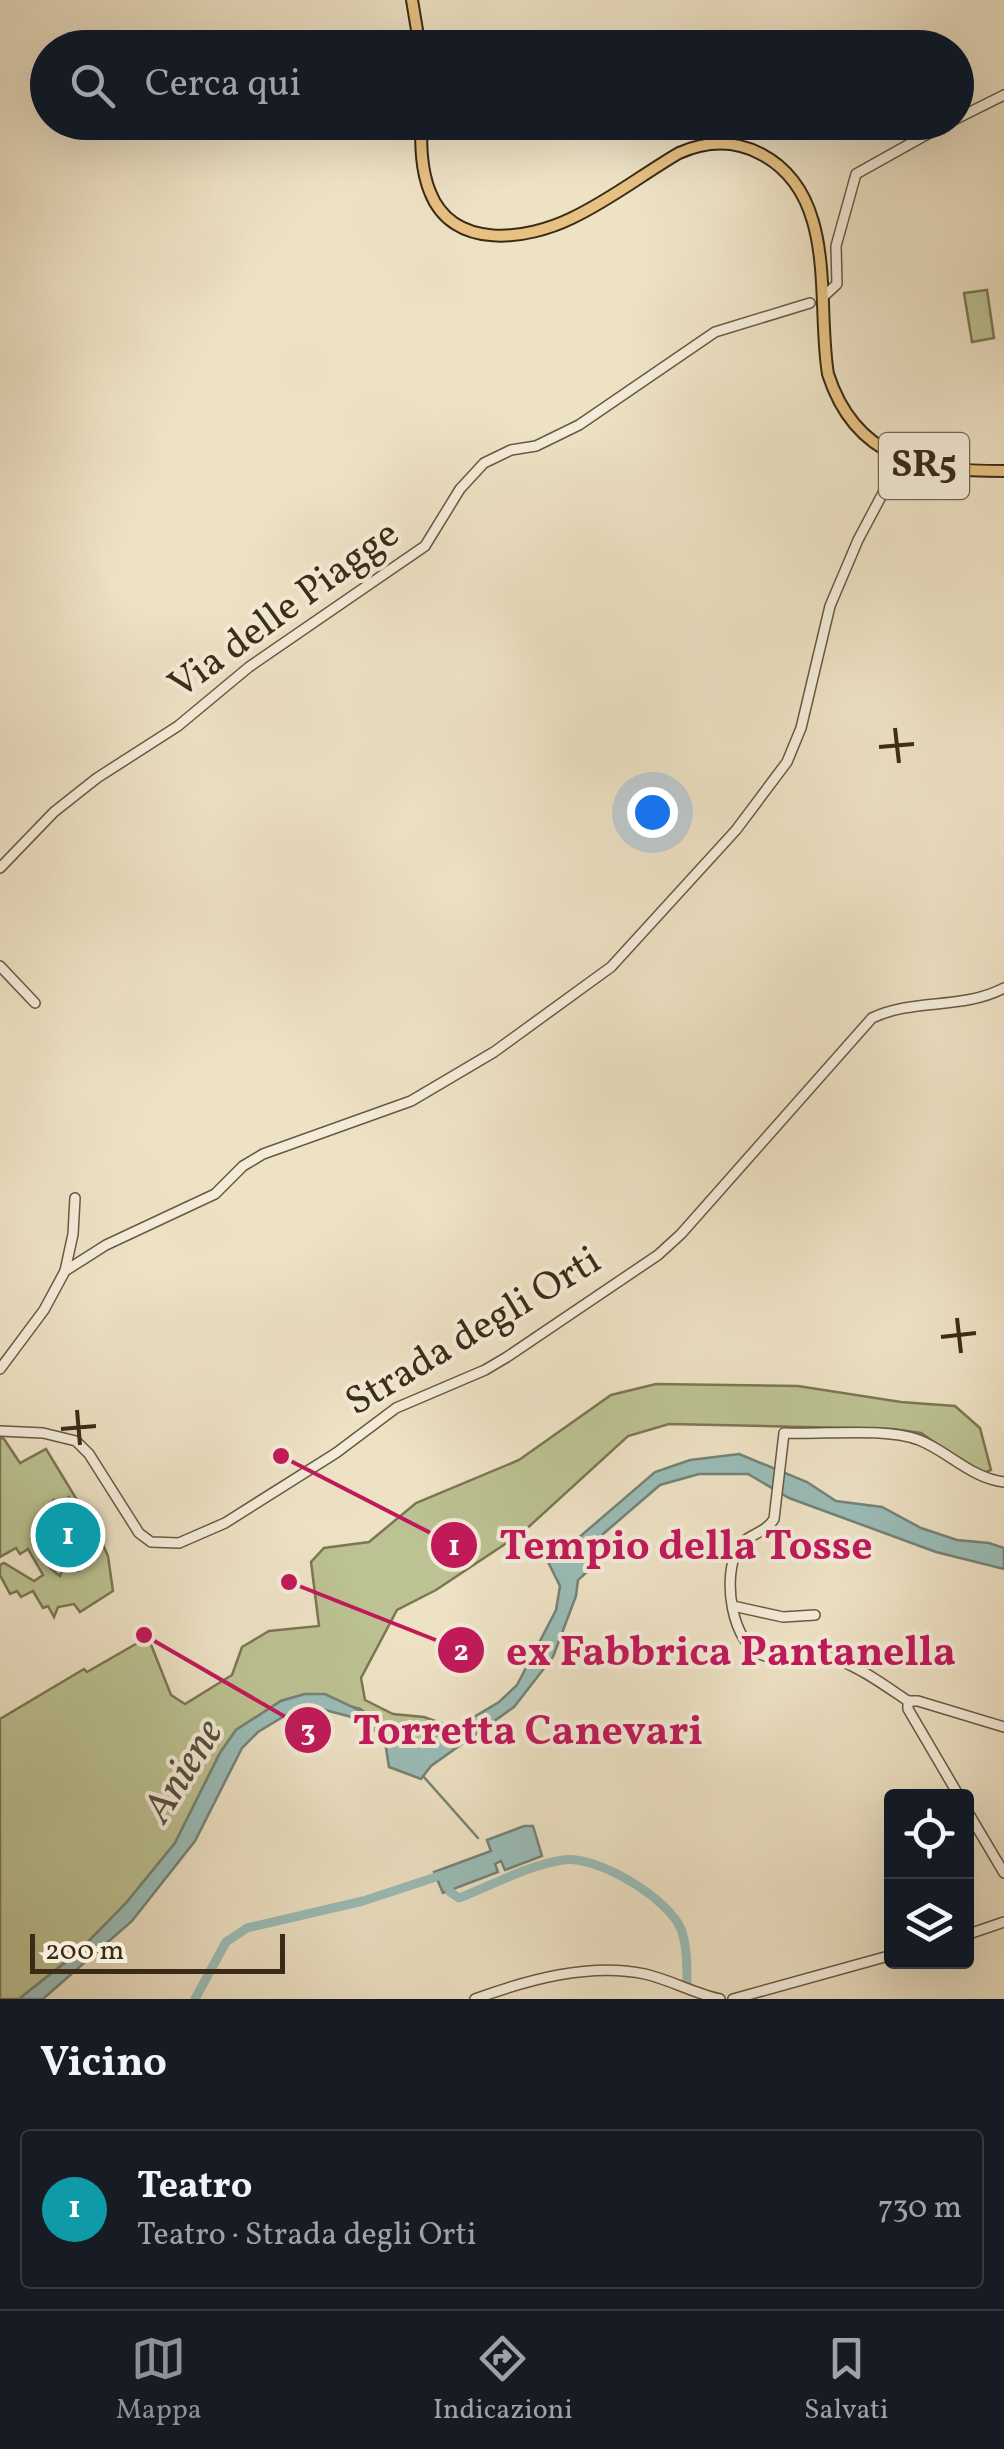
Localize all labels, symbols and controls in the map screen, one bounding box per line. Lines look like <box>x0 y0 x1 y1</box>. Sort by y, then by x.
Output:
search box <box>30 30 974 140</box>
icon: search <box>65 58 120 113</box>
text: Cerca qui <box>145 59 301 112</box>
road number: SR5 <box>879 433 969 499</box>
street label: Via delle Piagge <box>158 508 412 714</box>
your location <box>627 787 678 838</box>
street label: Strada degli Orti <box>336 1234 612 1432</box>
pin: 1 <box>36 1498 100 1572</box>
callout: Tempio della Tosse <box>429 1509 893 1581</box>
text: Tempio della Tosse <box>499 1519 873 1578</box>
text: 1 <box>448 1526 460 1568</box>
callout: ex Fabbrica Pantanella <box>436 1614 976 1686</box>
text: ex Fabbrica Pantanella <box>506 1625 956 1684</box>
text: 2 <box>453 1631 469 1673</box>
callout: Torretta Canevari <box>283 1694 723 1766</box>
text: Torretta Canevari <box>353 1704 703 1763</box>
water label: Aniene <box>129 1709 240 1837</box>
text: 3 <box>300 1711 316 1753</box>
map controls <box>884 1789 974 1969</box>
button: locate <box>884 1789 974 1879</box>
button: layers <box>884 1879 974 1969</box>
scale bar <box>30 1929 285 1974</box>
text: 200 m <box>45 1932 124 1971</box>
text: Vicino <box>40 2035 167 2094</box>
text: Teatro <box>137 2161 252 2214</box>
text: 1 <box>68 2187 81 2231</box>
text: 730 m <box>878 2187 962 2231</box>
text: Teatro · Strada degli Orti <box>137 2214 476 2258</box>
tab: Mappa <box>116 2331 202 2430</box>
tab: Indicazioni <box>433 2331 573 2430</box>
tab: Salvati <box>804 2331 888 2430</box>

